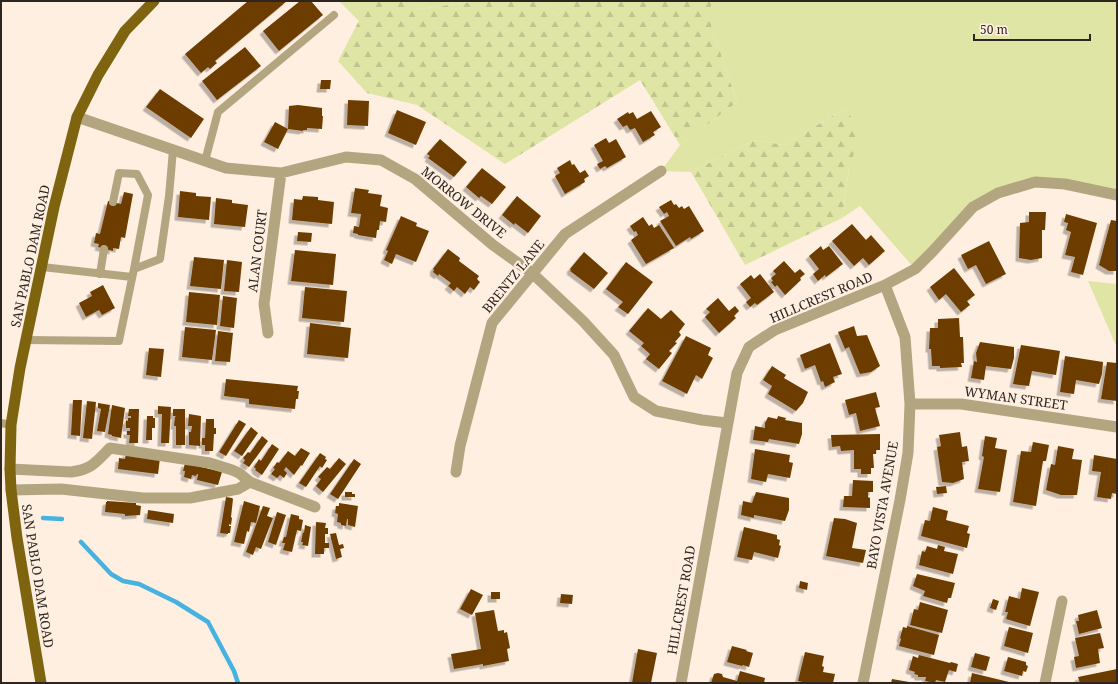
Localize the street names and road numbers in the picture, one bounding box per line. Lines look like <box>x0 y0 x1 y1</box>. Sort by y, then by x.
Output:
street label: MORROW DRIVE <box>418 162 510 242</box>
street label: SAN PABLO DAM ROAD <box>6 183 54 329</box>
street label: ALAN COURT <box>243 209 271 293</box>
street label: BRENTZ LANE <box>478 236 548 316</box>
street label: HILLCREST ROAD <box>767 267 875 327</box>
street label: WYMAN STREET <box>963 382 1069 414</box>
street label: BAYO VISTA AVENUE <box>862 440 902 570</box>
street label: SAN PABLO DAM ROAD <box>18 503 58 649</box>
street label: HILLCREST ROAD <box>663 544 699 656</box>

